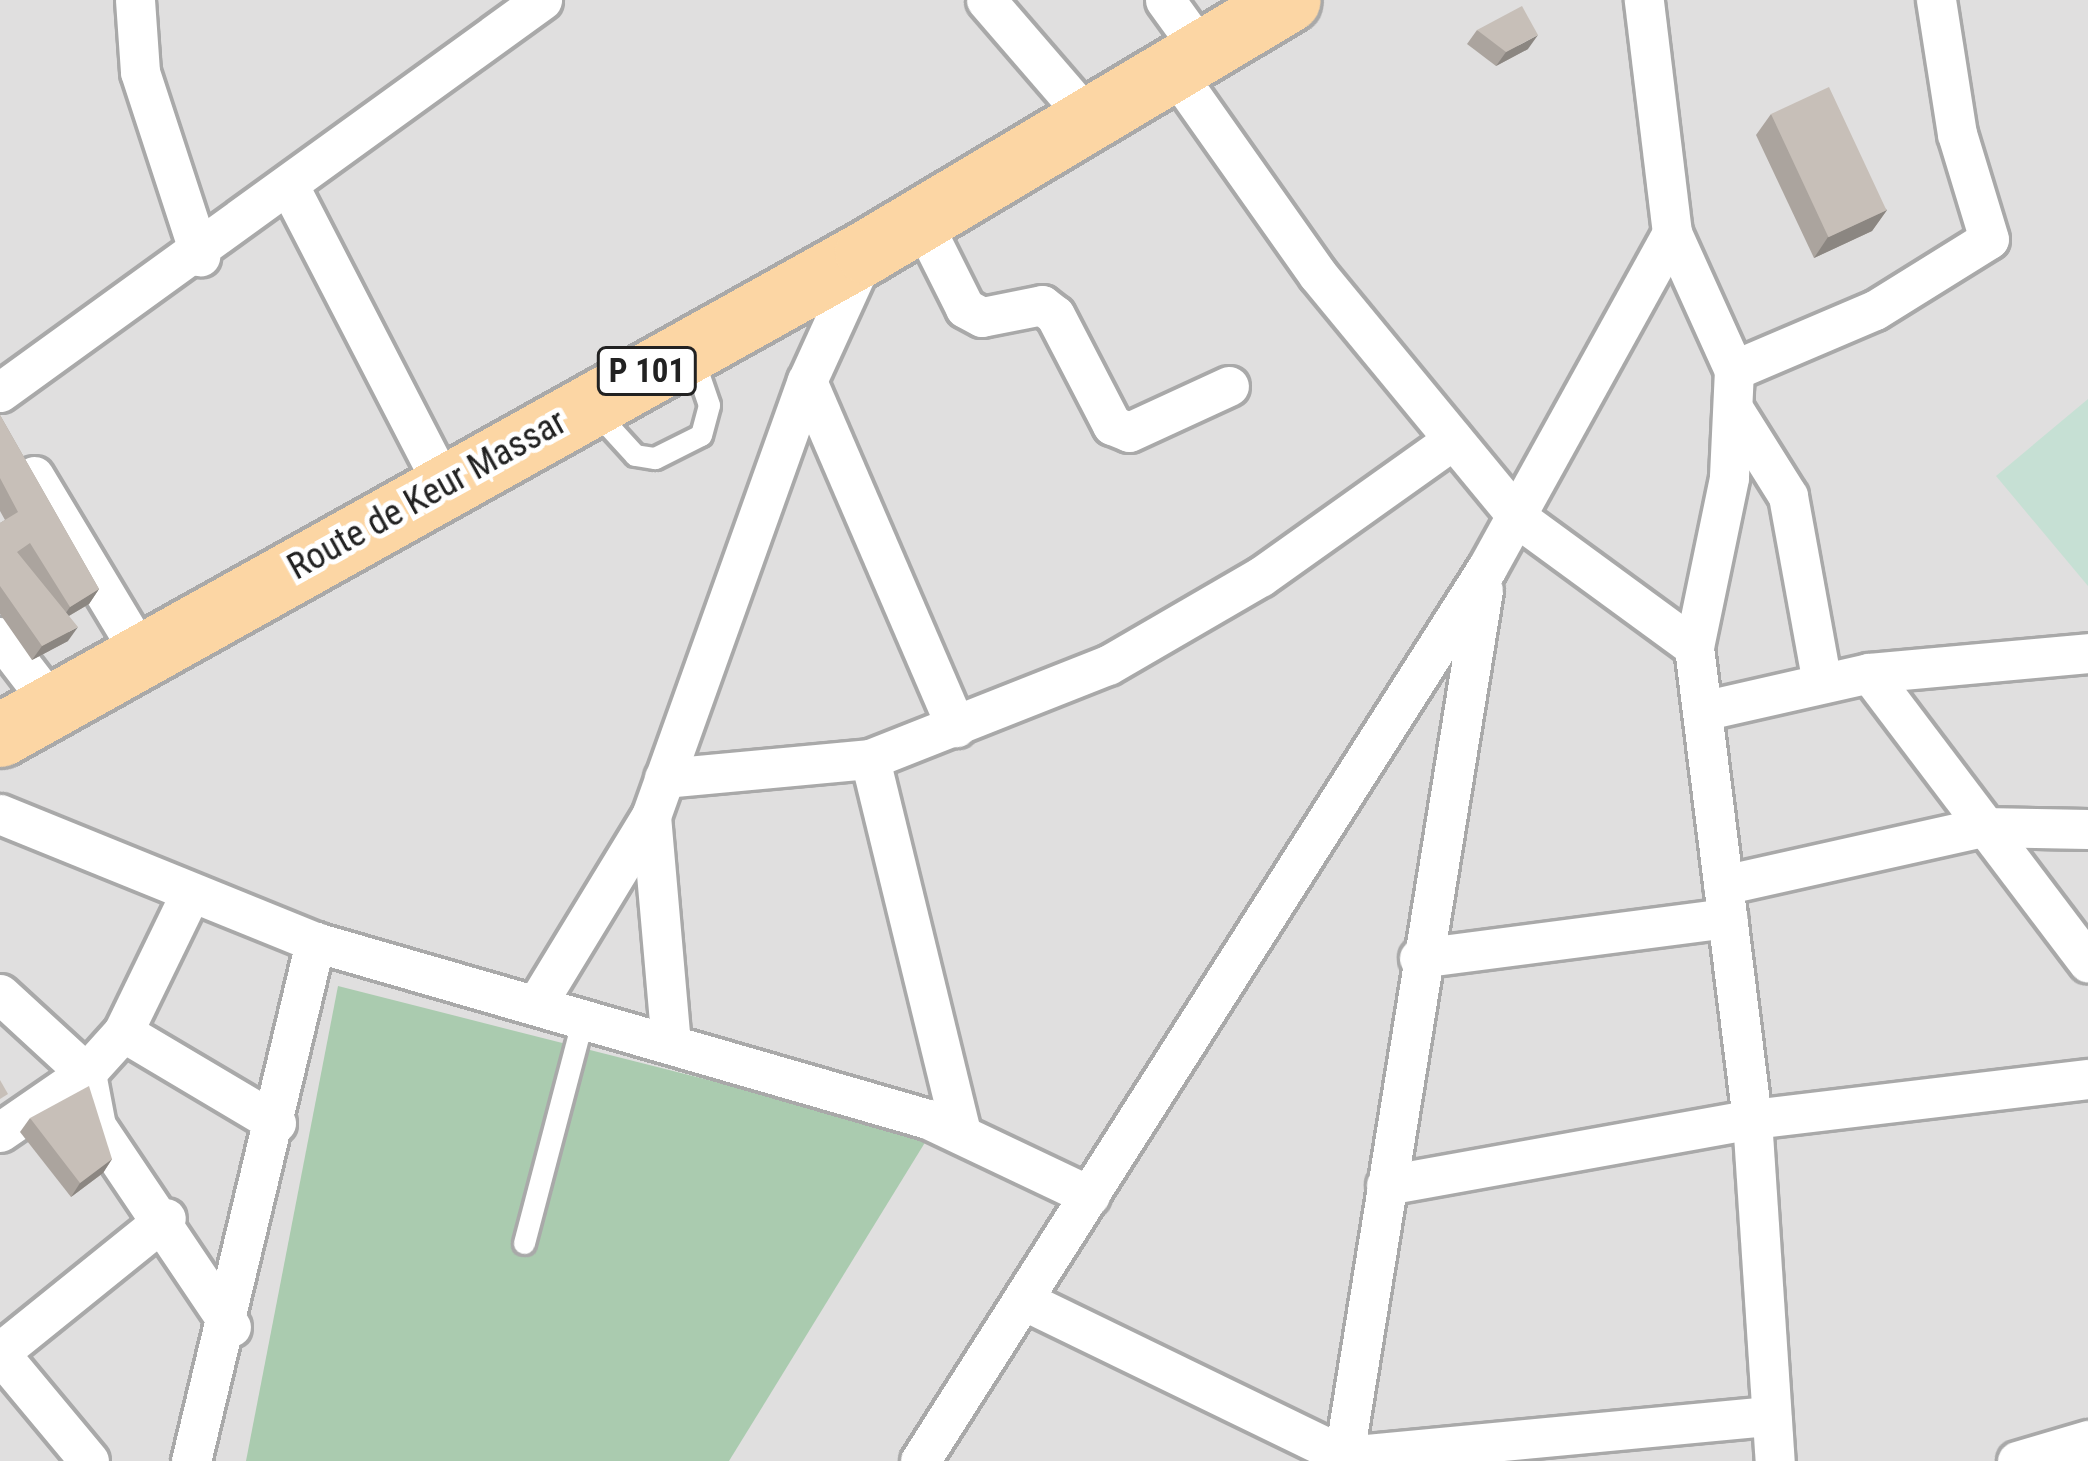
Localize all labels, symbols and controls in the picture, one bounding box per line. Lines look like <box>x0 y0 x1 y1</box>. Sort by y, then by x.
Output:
road number: P 101 <box>596 344 698 398</box>
street label: Route de Keur Massar <box>280 401 574 589</box>

